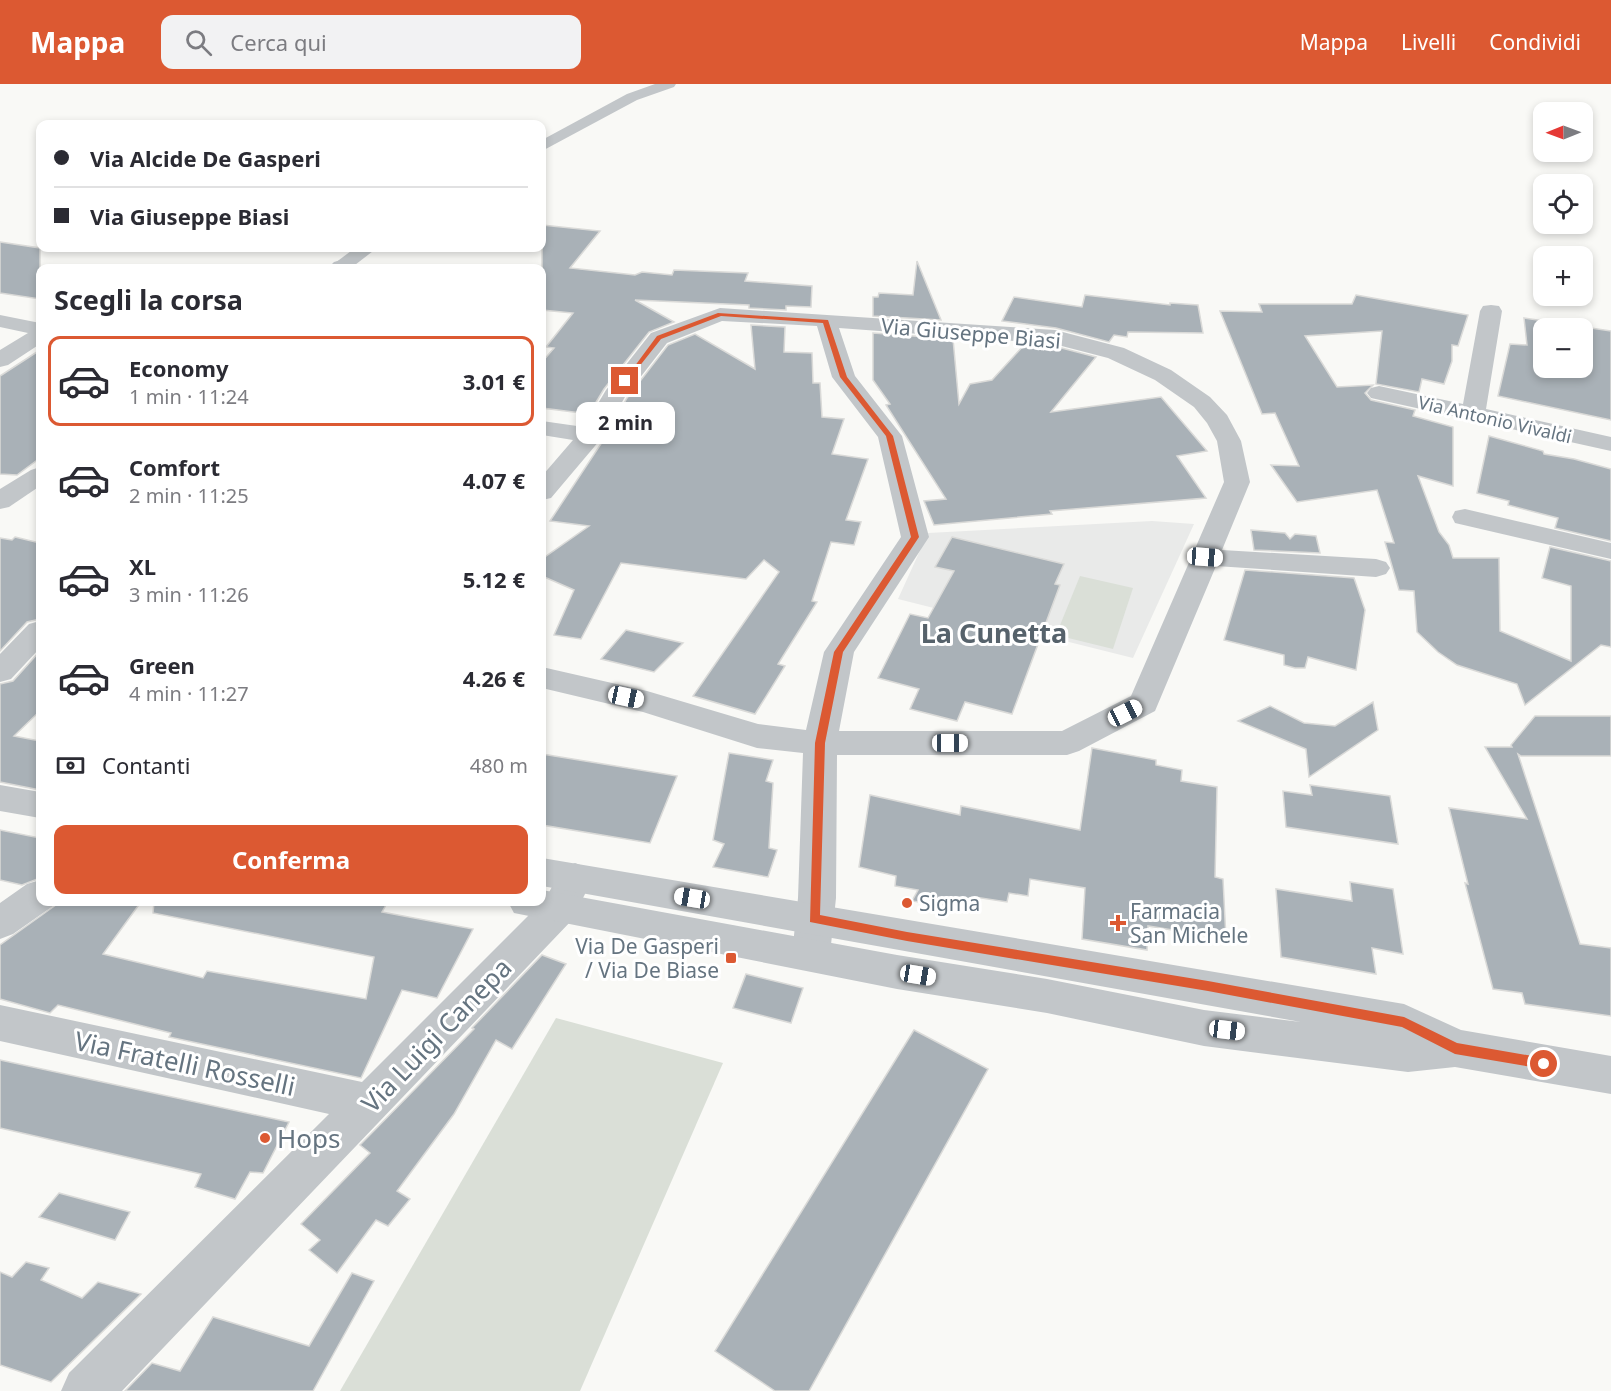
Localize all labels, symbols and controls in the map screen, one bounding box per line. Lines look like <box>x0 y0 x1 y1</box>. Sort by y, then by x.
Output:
search box <box>161 15 581 69</box>
text: Mappa <box>30 23 125 61</box>
icon: search <box>182 26 215 59</box>
text: Cerca qui <box>230 27 327 57</box>
text: Mappa <box>1300 28 1368 56</box>
text: Livelli <box>1401 28 1456 56</box>
text: Condividi <box>1489 28 1581 56</box>
north arrow <box>1533 102 1593 162</box>
map controls <box>1533 102 1593 378</box>
text: Via Alcide De Gasperi <box>90 143 321 173</box>
button: locate <box>1533 174 1593 234</box>
text: Via Giuseppe Biasi <box>90 201 289 231</box>
button: + <box>1533 246 1593 306</box>
text: Scegli la corsa <box>54 281 243 318</box>
street label: Via Giuseppe Biasi <box>880 311 1062 355</box>
button: − <box>1533 318 1593 378</box>
text: Economy <box>129 353 228 383</box>
icon: car <box>57 354 111 408</box>
text: 3.01 € <box>463 366 525 396</box>
route end <box>611 367 638 394</box>
text: 1 min · 11:24 <box>129 383 249 410</box>
street label: Via Antonio Vivaldi <box>1416 390 1574 448</box>
callout: 2 min <box>576 402 674 444</box>
text: 2 min <box>598 409 653 436</box>
text: Comfort <box>129 452 220 482</box>
icon: car <box>57 453 111 507</box>
text: 4.07 € <box>463 465 525 495</box>
text: 2 min · 11:25 <box>129 482 249 509</box>
car <box>1186 547 1224 567</box>
text: XL <box>129 551 156 581</box>
icon: car <box>57 552 111 606</box>
text: 5.12 € <box>463 564 525 594</box>
text: 3 min · 11:26 <box>129 581 249 608</box>
district label: La Cunetta <box>921 614 1067 651</box>
text: Green <box>129 650 195 680</box>
icon: car <box>57 651 111 705</box>
text: 4.26 € <box>463 663 525 693</box>
text: 4 min · 11:27 <box>129 680 249 707</box>
car <box>607 684 645 710</box>
car <box>1105 697 1145 729</box>
car <box>932 734 968 752</box>
icon: cash <box>54 749 87 782</box>
text: Contanti <box>102 750 190 780</box>
text: 480 m <box>470 752 528 779</box>
button: Conferma <box>54 825 528 894</box>
car <box>673 886 711 910</box>
place label: Sigma <box>919 889 980 917</box>
marker: Sigma <box>900 896 914 910</box>
place label: Farmacia San Michele <box>1130 897 1248 949</box>
marker: Farmacia San Michele <box>1111 916 1125 930</box>
place label: Via De Gasperi / Via De Biase <box>575 932 719 984</box>
street label: Via Luigi Canepa <box>353 950 519 1120</box>
marker: Via De Gasperi / Via De Biase <box>724 951 738 965</box>
car <box>899 963 937 987</box>
car <box>1208 1019 1246 1041</box>
street label: Via Fratelli Rosselli <box>71 1022 299 1104</box>
route start <box>1530 1050 1557 1077</box>
place label: Hops <box>277 1120 340 1156</box>
marker: Hops <box>258 1131 272 1145</box>

